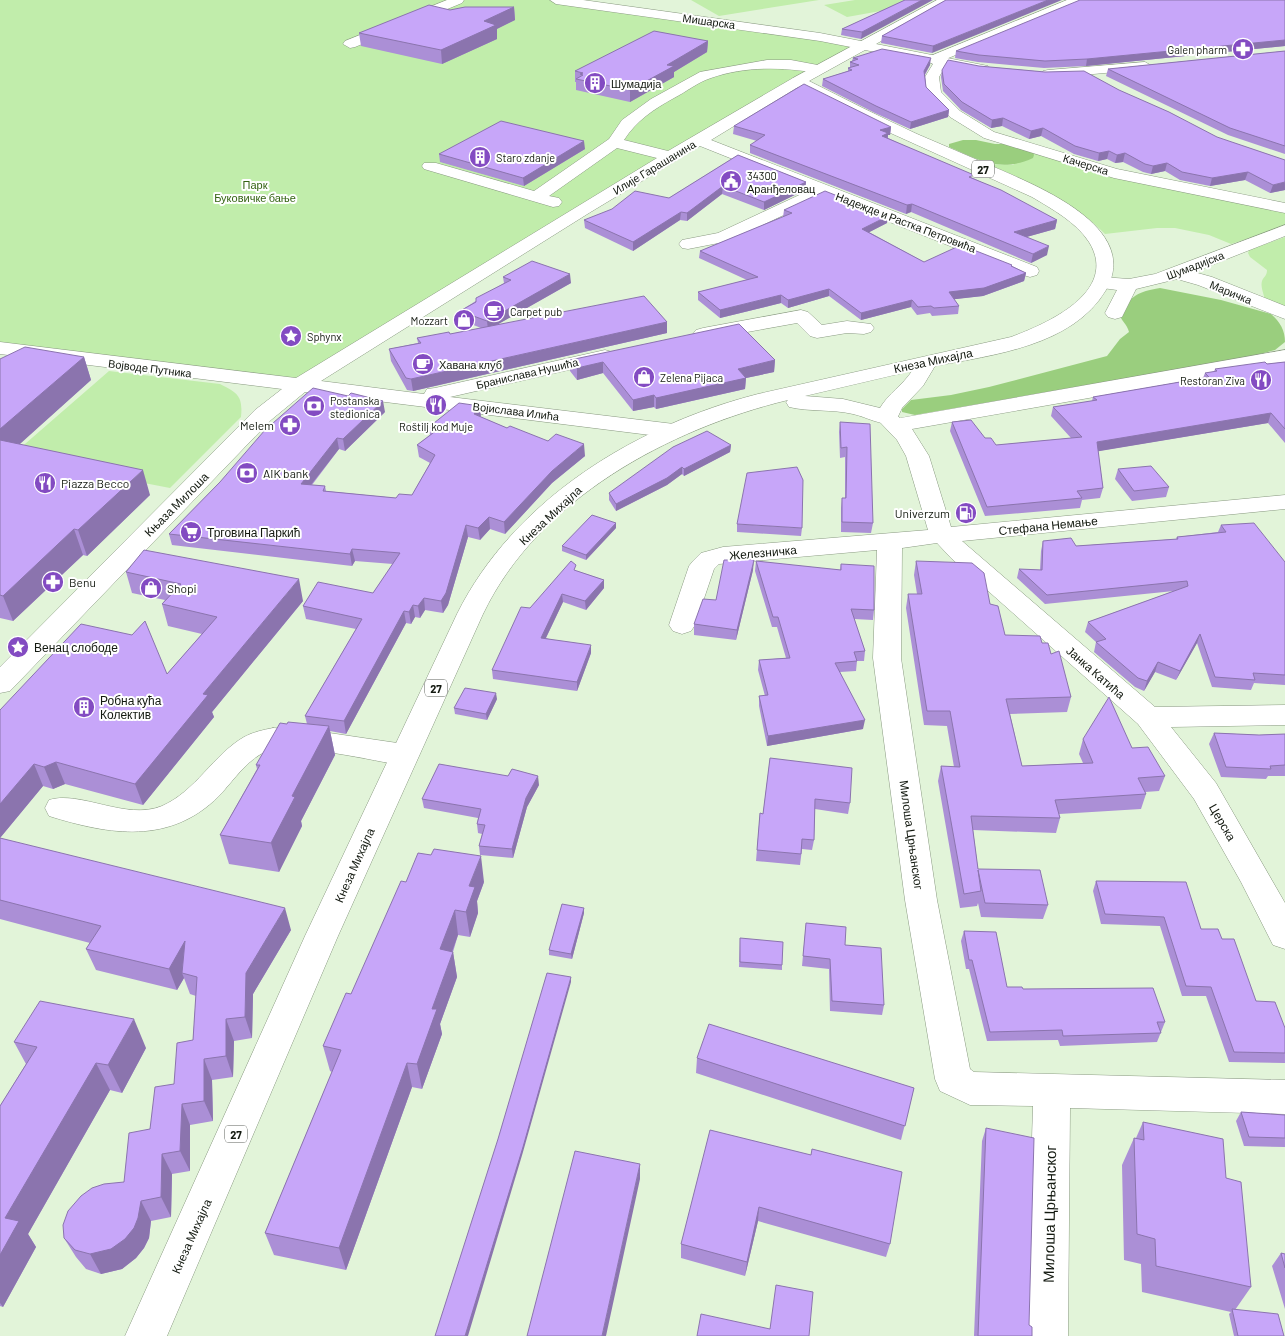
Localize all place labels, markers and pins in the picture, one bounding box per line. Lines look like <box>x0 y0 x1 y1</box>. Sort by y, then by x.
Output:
pharmacy icon: Galen pharm <box>1231 37 1255 61</box>
place label: Galen pharm <box>1167 43 1227 56</box>
building icon: Шумадија <box>583 71 607 95</box>
place label: Шумадија <box>611 77 662 90</box>
building icon: Staro zdanje <box>468 145 492 169</box>
place label: Staro zdanje <box>496 151 555 164</box>
public building icon: 34300 Аранђеловац <box>719 169 743 193</box>
place label: 34300 Аранђеловац <box>747 169 816 195</box>
cafe icon: Carpet pub <box>482 299 506 323</box>
place label: Carpet pub <box>510 305 562 318</box>
shop icon: Mozzart <box>452 308 476 332</box>
place label: Mozzart <box>411 314 448 327</box>
place icon: Sphynx <box>279 324 303 348</box>
place label: Sphynx <box>307 330 342 343</box>
cafe icon: Хавана клуб <box>411 352 435 376</box>
place label: Хавана клуб <box>439 358 502 371</box>
shop icon: Zelena Pijaca <box>632 365 656 389</box>
restaurant icon: Restoran Ziva <box>1249 368 1273 392</box>
place label: Zelena Pijaca <box>660 371 723 384</box>
place label: Restoran Ziva <box>1180 374 1245 387</box>
restaurant icon: Roštilj kod Muje <box>424 393 448 417</box>
bank icon: Postanska stedionica <box>302 394 326 418</box>
place label: Postanska stedionica <box>330 394 380 420</box>
pharmacy icon: Melem <box>278 413 302 437</box>
place label: Melem <box>240 418 274 432</box>
place label: Roštilj kod Muje <box>399 420 473 433</box>
bank icon: AIK bank <box>235 461 259 485</box>
place label: AIK bank <box>263 466 308 480</box>
restaurant icon: Piazza Becco <box>33 471 57 495</box>
place label: Piazza Becco <box>61 476 129 490</box>
fuel station icon: Univerzum <box>954 501 978 525</box>
place label: Univerzum <box>895 506 950 520</box>
supermarket icon: Трговина Паркић <box>179 520 203 544</box>
place label: Трговина Паркић <box>207 525 301 540</box>
pharmacy icon: Benu <box>41 570 65 594</box>
place label: Benu <box>69 575 96 589</box>
shop icon: Shopi <box>139 576 163 600</box>
place label: Shopi <box>167 581 197 595</box>
place icon: Венац слободе <box>6 635 30 659</box>
place label: Венац слободе <box>34 640 118 655</box>
place label: Робна кућа Колектив <box>100 693 162 721</box>
building icon: Робна кућа Колектив <box>72 695 96 719</box>

